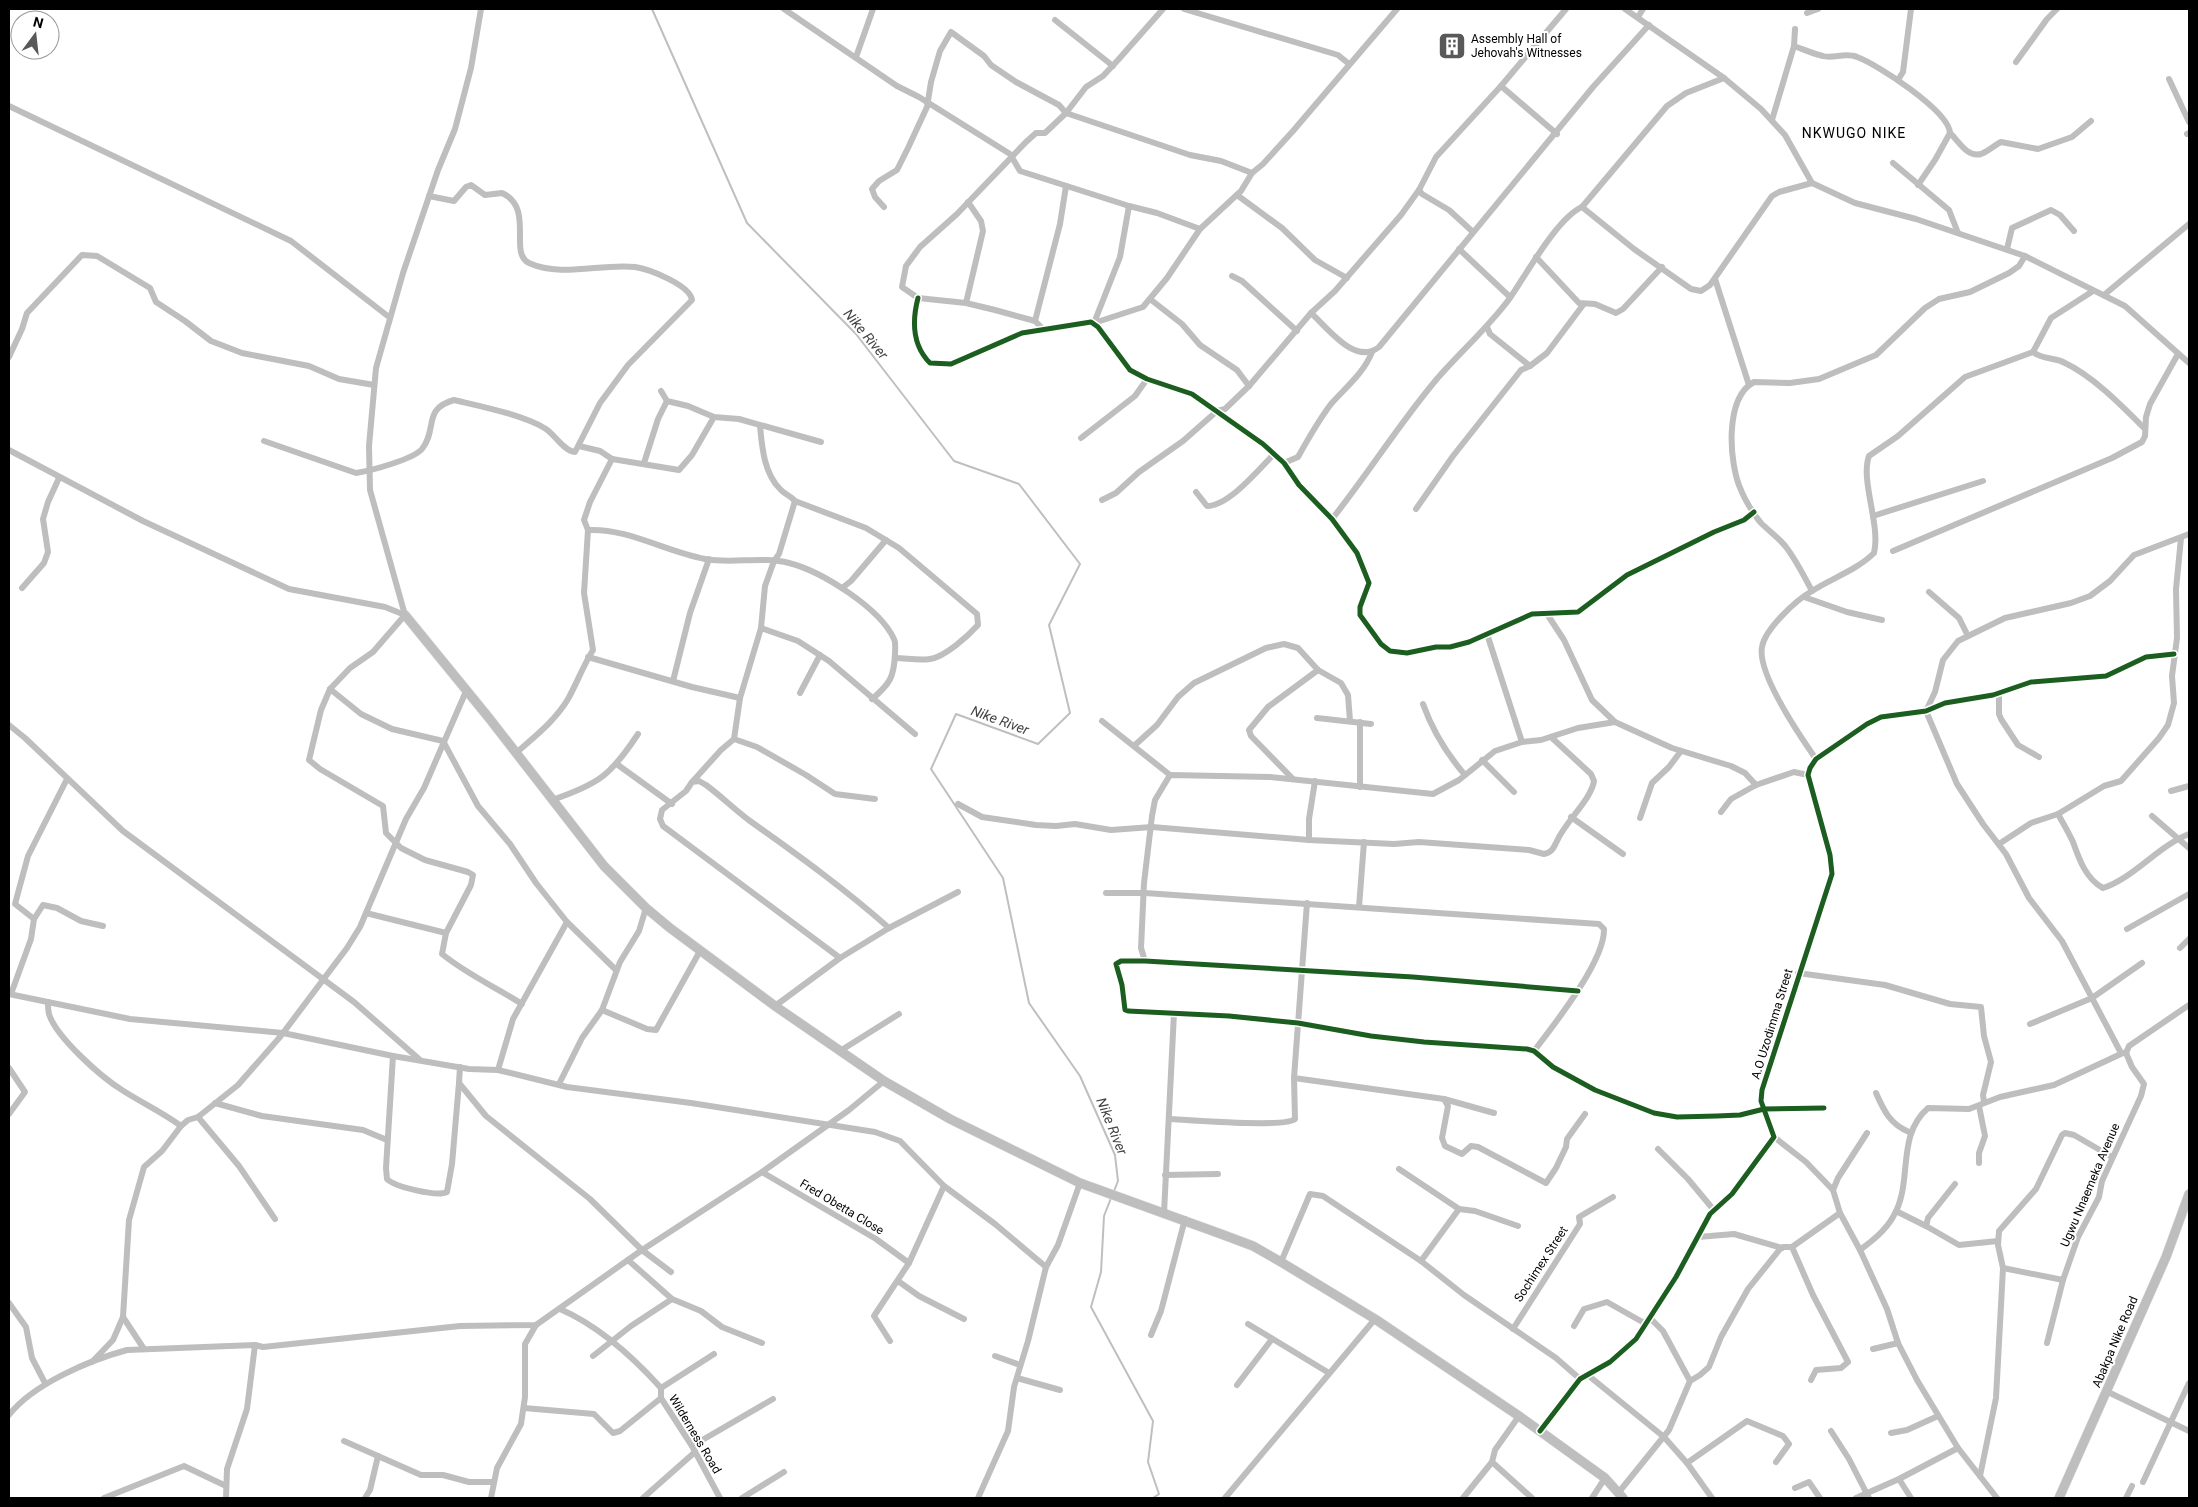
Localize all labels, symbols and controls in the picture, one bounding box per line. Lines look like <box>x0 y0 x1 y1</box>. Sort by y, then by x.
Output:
north arrow <box>10 10 60 60</box>
text: N <box>32 13 45 31</box>
building icon: Assembly Hall of Jehovah's Witnesses <box>1437 31 1467 61</box>
place label: Assembly Hall of Jehovah's Witnesses <box>1471 32 1582 60</box>
district label: NKWUGO NIKE <box>1802 125 1906 141</box>
water label: Nike River <box>840 306 892 363</box>
water label: Nike River <box>969 702 1031 738</box>
street label: A.O Uzodimma Street <box>1749 967 1795 1081</box>
water label: Nike River <box>1093 1095 1131 1157</box>
street label: Ugwu Nnaemeka Avenue <box>2058 1121 2122 1249</box>
street label: Fred Obetta Close <box>798 1176 886 1238</box>
street label: Sochimex Street <box>1511 1224 1571 1304</box>
street label: Abakpa Nike Road <box>2089 1294 2141 1390</box>
street label: Wilderness Road <box>666 1392 724 1476</box>

